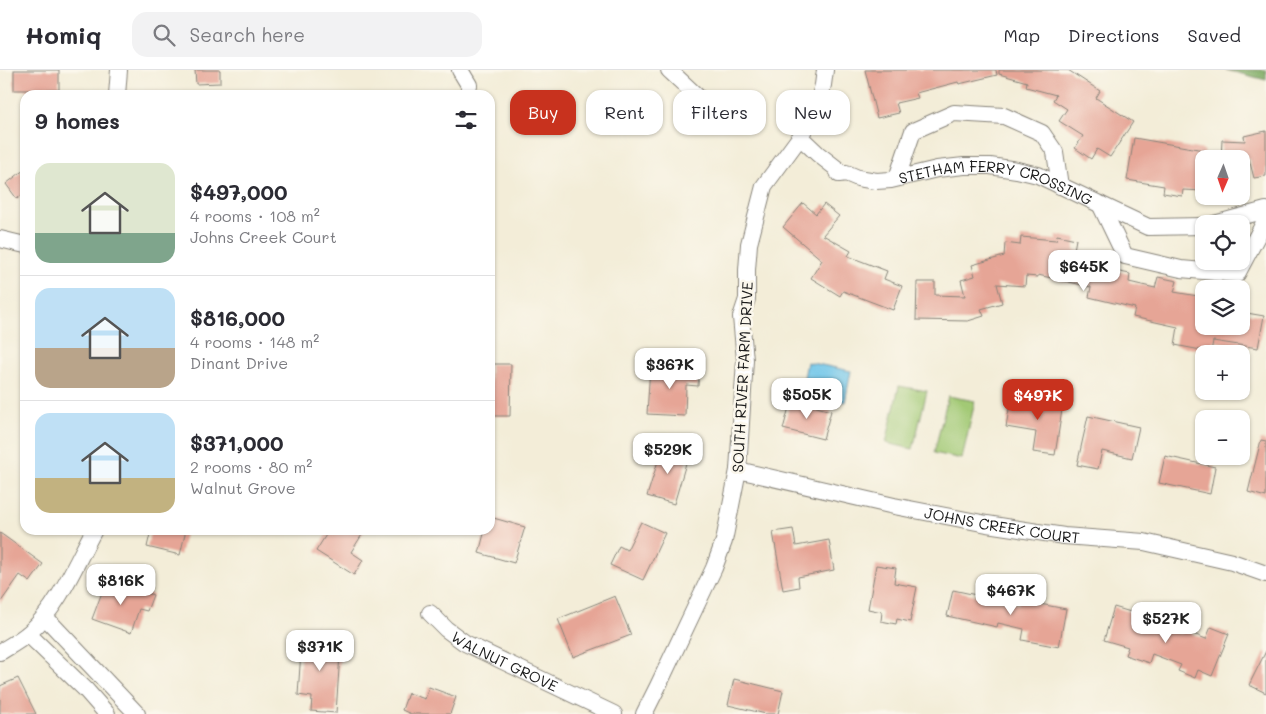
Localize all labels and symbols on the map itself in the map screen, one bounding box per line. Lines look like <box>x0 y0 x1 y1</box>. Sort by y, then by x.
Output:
north arrow <box>1195 150 1250 205</box>
street label: STETHAM FERRY CROSSING <box>897 156 1096 209</box>
pin: $645K <box>1049 250 1119 292</box>
street label: SOUTH RIVER FARM DRIVE <box>727 281 757 473</box>
pin: $367K <box>635 348 705 390</box>
pin: $505K <box>772 378 842 420</box>
pin: $497K <box>1003 378 1073 421</box>
pin: $529K <box>633 432 703 475</box>
street label: JOHNS CREEK COURT <box>923 502 1081 547</box>
pin: $816K <box>86 564 156 606</box>
pin: $467K <box>976 574 1046 616</box>
pin: $527K <box>1131 602 1201 644</box>
street label: WALNUT GROVE <box>447 626 562 696</box>
pin: $371K <box>285 630 355 672</box>

